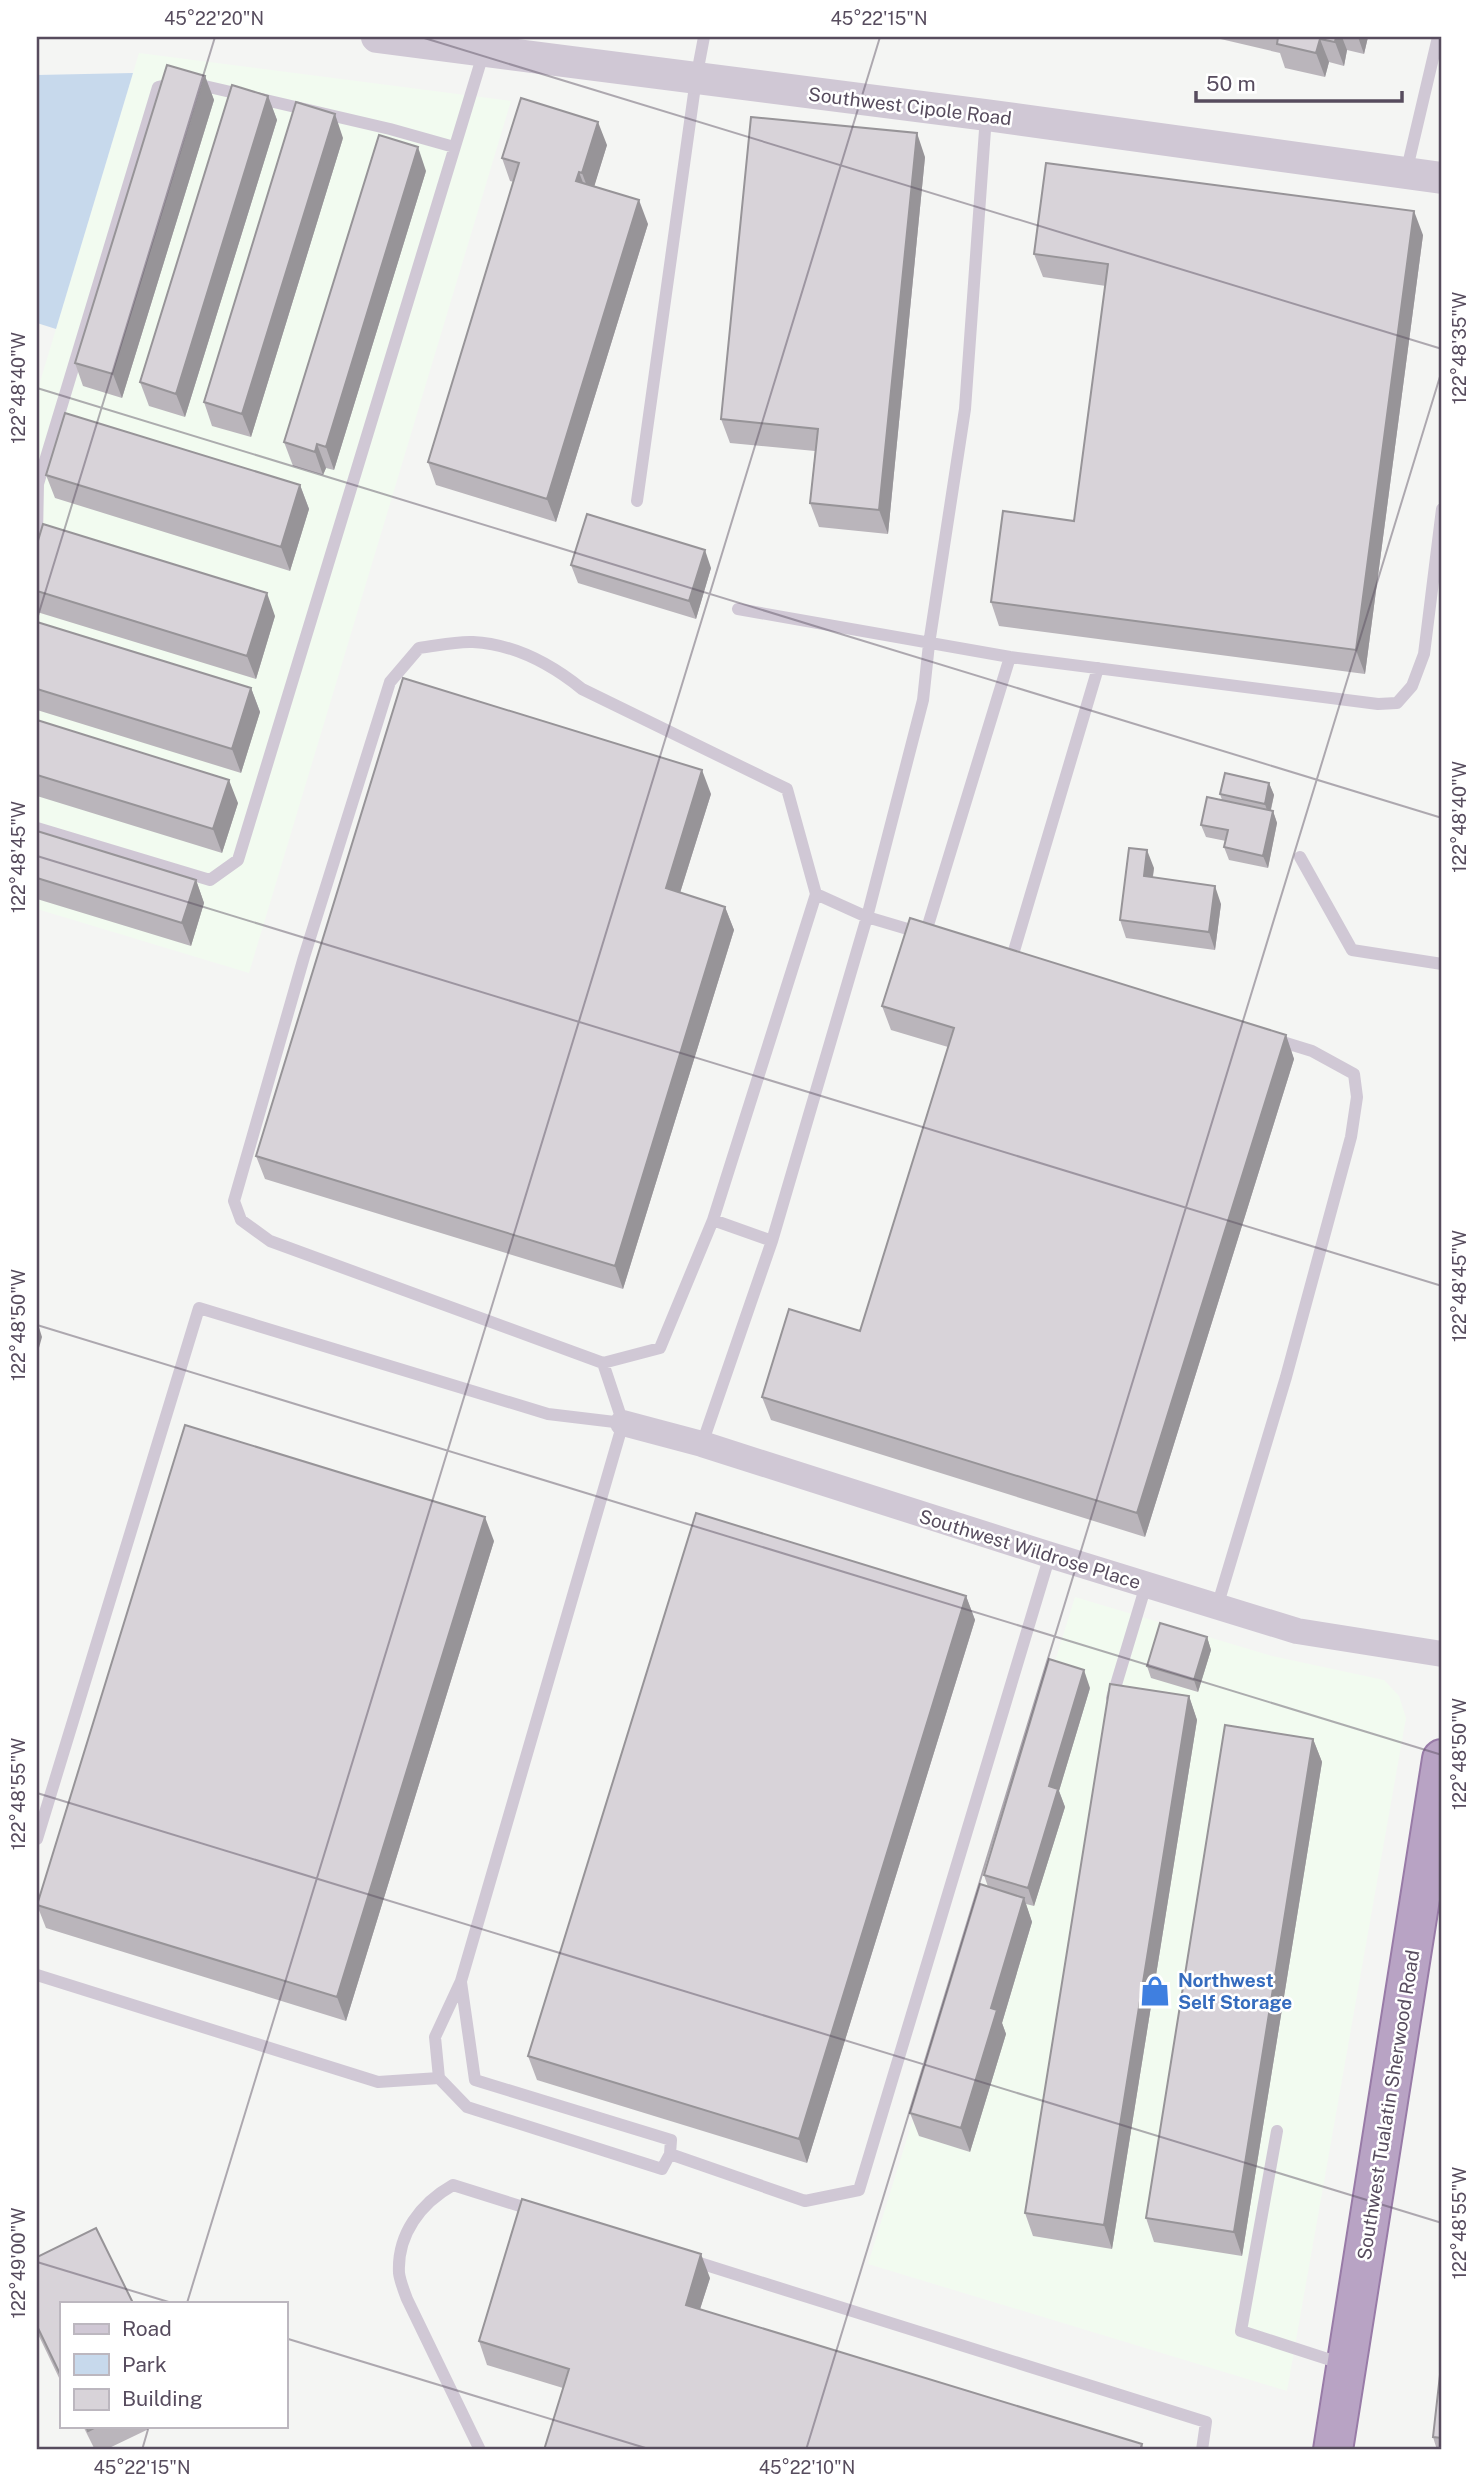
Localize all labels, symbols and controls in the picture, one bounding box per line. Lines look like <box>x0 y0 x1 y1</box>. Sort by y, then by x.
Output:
text: 45°22'20"N <box>164 8 264 29</box>
text: 45°22'15"N <box>830 8 928 29</box>
scale bar <box>1196 60 1402 104</box>
text: 50 m <box>1206 71 1256 96</box>
street label: Southwest Cipole Road <box>807 83 1013 129</box>
text: 122°48'35"W <box>1449 292 1470 404</box>
text: 122°48'40"W <box>8 332 29 444</box>
text: 122°48'40"W <box>1449 761 1470 873</box>
text: 122°48'45"W <box>8 801 29 913</box>
text: 122°48'45"W <box>1449 1230 1470 1342</box>
text: 122°48'50"W <box>8 1269 29 1381</box>
street label: Southwest Wildrose Place <box>917 1505 1143 1593</box>
text: 122°48'50"W <box>1449 1698 1470 1810</box>
text: 122°48'55"W <box>8 1738 29 1850</box>
street label: Southwest Tualatin Sherwood Road <box>1353 1948 1423 2262</box>
place label: Northwest Self Storage <box>1178 1969 1292 2013</box>
shop icon: Northwest Self Storage <box>1138 1974 1172 2008</box>
text: 122°48'55"W <box>1449 2167 1470 2279</box>
text: 122°49'00"W <box>8 2208 29 2318</box>
legend <box>60 2302 287 2428</box>
text: Road <box>122 2316 172 2341</box>
text: Park <box>122 2352 167 2377</box>
text: Building <box>122 2386 203 2411</box>
text: 45°22'15"N <box>93 2457 191 2478</box>
text: 45°22'10"N <box>759 2457 855 2478</box>

